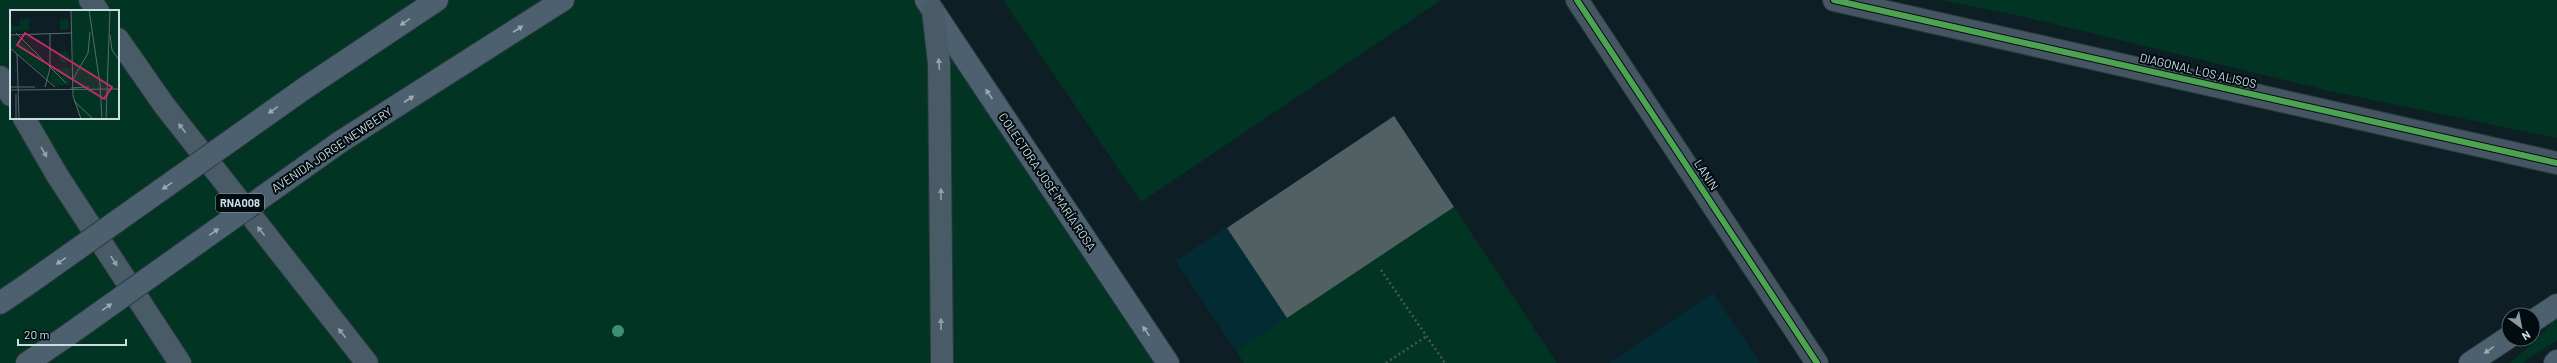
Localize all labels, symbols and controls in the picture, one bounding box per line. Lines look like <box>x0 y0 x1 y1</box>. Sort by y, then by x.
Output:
inset map <box>10 10 119 119</box>
one-way arrow <box>399 18 410 25</box>
one-way arrow <box>512 25 524 32</box>
street label: DIAGONAL LOS ALISOS <box>2138 50 2258 90</box>
one-way arrow <box>936 58 943 70</box>
one-way arrow <box>985 88 992 100</box>
one-way arrow <box>403 95 414 102</box>
street label: AVENIDA JORGE NEWBERY <box>269 104 394 195</box>
one-way arrow <box>267 106 278 114</box>
street label: COLECTORA JOSÉ MARÍA ROSA <box>996 110 1099 253</box>
one-way arrow <box>177 122 186 133</box>
one-way arrow <box>40 146 47 158</box>
street label: LANIN <box>1692 156 1722 192</box>
one-way arrow <box>161 182 172 190</box>
one-way arrow <box>938 187 944 200</box>
road number: RNA008 <box>216 194 264 212</box>
one-way arrow <box>257 225 266 236</box>
one-way arrow <box>208 228 219 236</box>
one-way arrow <box>110 256 118 266</box>
one-way arrow <box>55 257 66 265</box>
one-way arrow <box>102 303 113 311</box>
north arrow <box>2501 307 2541 347</box>
one-way arrow <box>938 317 944 330</box>
scale bar <box>18 321 126 347</box>
one-way arrow <box>1142 325 1150 336</box>
text: 20 m <box>24 327 50 341</box>
one-way arrow <box>338 327 346 338</box>
text: N <box>2520 328 2533 343</box>
one-way arrow <box>2484 346 2495 354</box>

